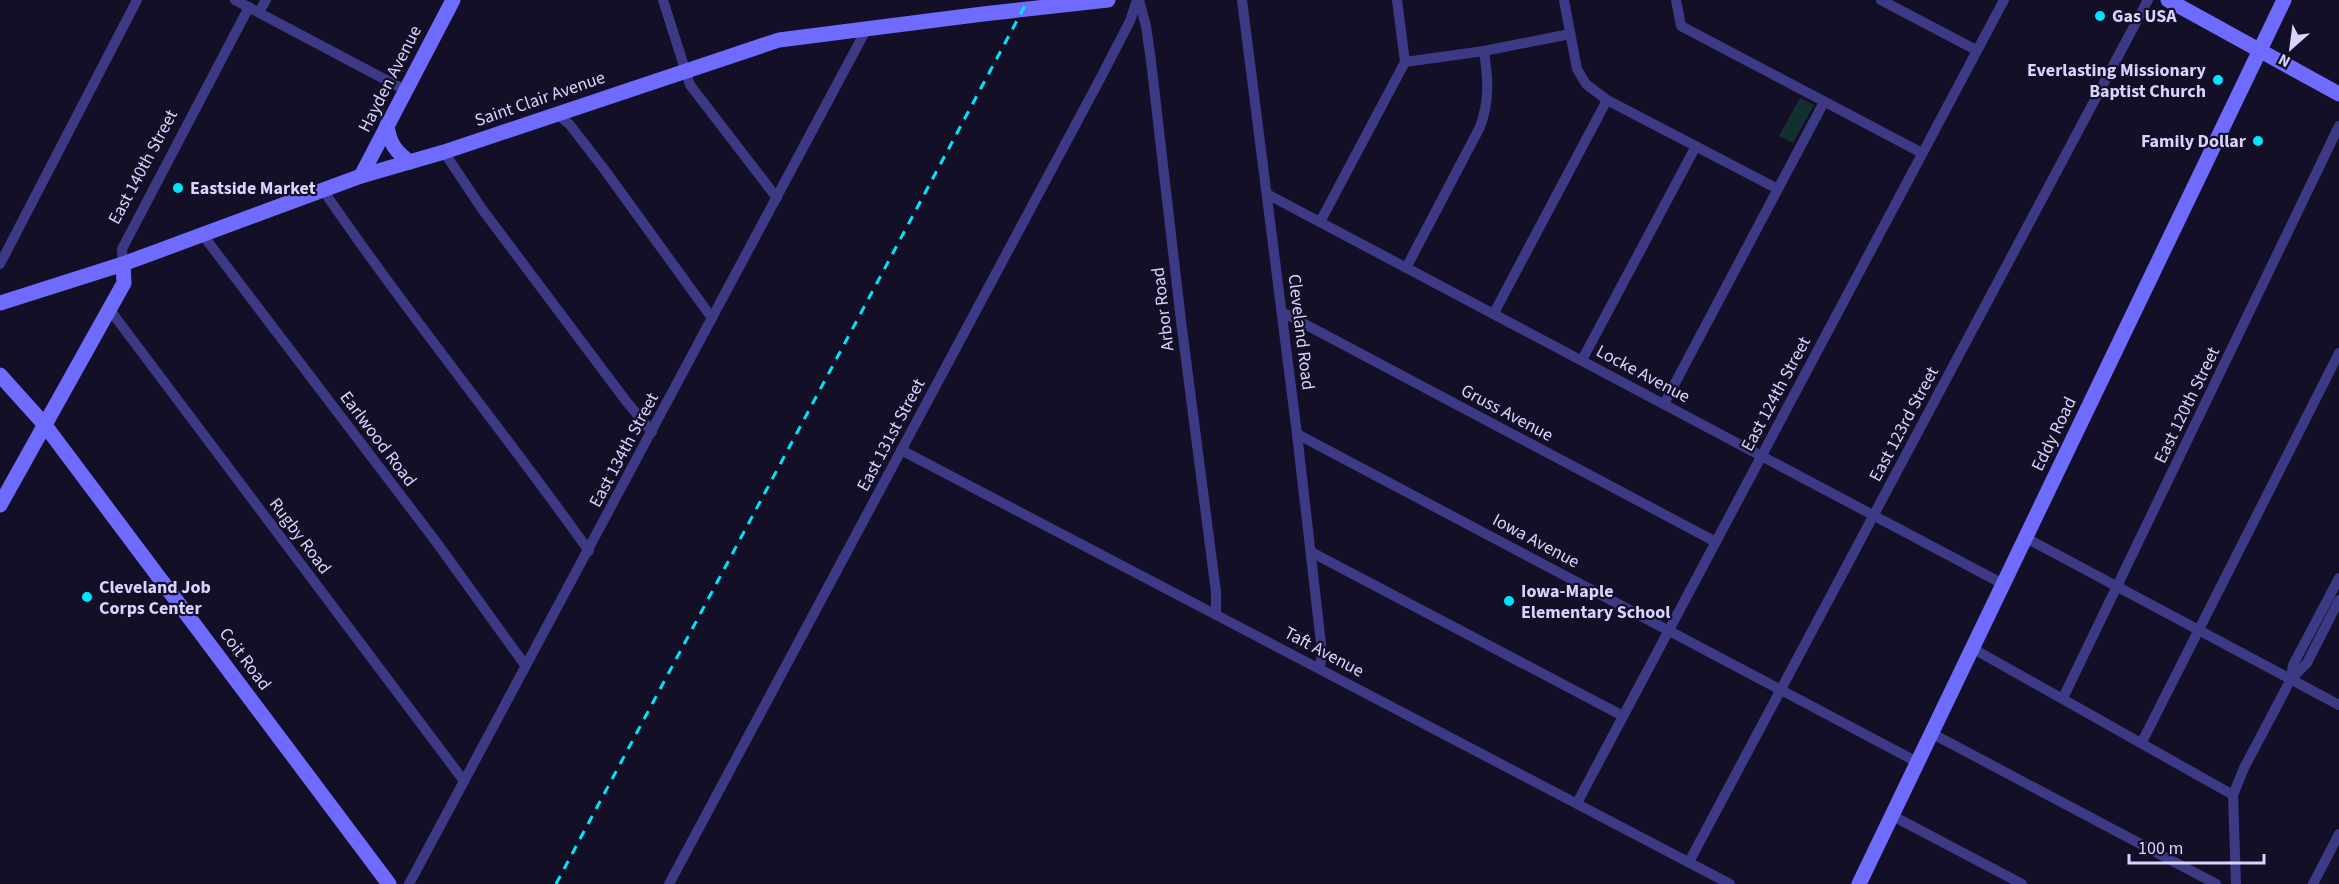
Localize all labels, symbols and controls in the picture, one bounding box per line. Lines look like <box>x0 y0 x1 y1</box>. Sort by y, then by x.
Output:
place label: Gas USA <box>2112 4 2177 29</box>
marker: Gas USA <box>2093 9 2107 23</box>
north arrow <box>2261 18 2321 78</box>
street label: Hayden Avenue <box>352 21 428 137</box>
text: N <box>2275 48 2294 73</box>
place label: Everlasting Missionary Baptist Church <box>2027 58 2207 104</box>
street label: Saint Clair Avenue <box>471 65 609 133</box>
marker: Everlasting Missionary Baptist Church <box>2211 73 2225 87</box>
street label: East 140th Street <box>102 105 184 229</box>
place label: Family Dollar <box>2141 129 2247 154</box>
marker: Family Dollar <box>2251 134 2265 148</box>
place label: Eastside Market <box>190 176 316 201</box>
marker: Eastside Market <box>171 181 185 195</box>
street label: Arbor Road <box>1145 266 1181 352</box>
street label: Cleveland Road <box>1281 272 1321 392</box>
street label: East 124th Street <box>1735 332 1817 456</box>
street label: Locke Avenue <box>1592 339 1694 409</box>
street label: East 120th Street <box>2148 343 2226 467</box>
street label: East 123rd Street <box>1863 362 1945 486</box>
street label: East 131st Street <box>851 374 931 496</box>
street label: Gruss Avenue <box>1456 378 1558 448</box>
street label: Earlwood Road <box>334 386 422 492</box>
street label: East 134th Street <box>583 388 665 512</box>
street label: Eddy Road <box>2025 393 2083 475</box>
street label: Rugby Road <box>263 493 337 579</box>
street label: Iowa Avenue <box>1488 508 1584 574</box>
place label: Cleveland Job Corps Center <box>99 575 211 621</box>
place label: Iowa-Maple Elementary School <box>1521 579 1671 625</box>
marker: Cleveland Job Corps Center <box>80 590 94 604</box>
marker: Iowa-Maple Elementary School <box>1502 594 1516 608</box>
street label: Taft Avenue <box>1280 620 1368 684</box>
street label: Coit Road <box>213 622 277 696</box>
scale bar <box>2129 827 2264 865</box>
text: 100 m <box>2138 836 2183 861</box>

